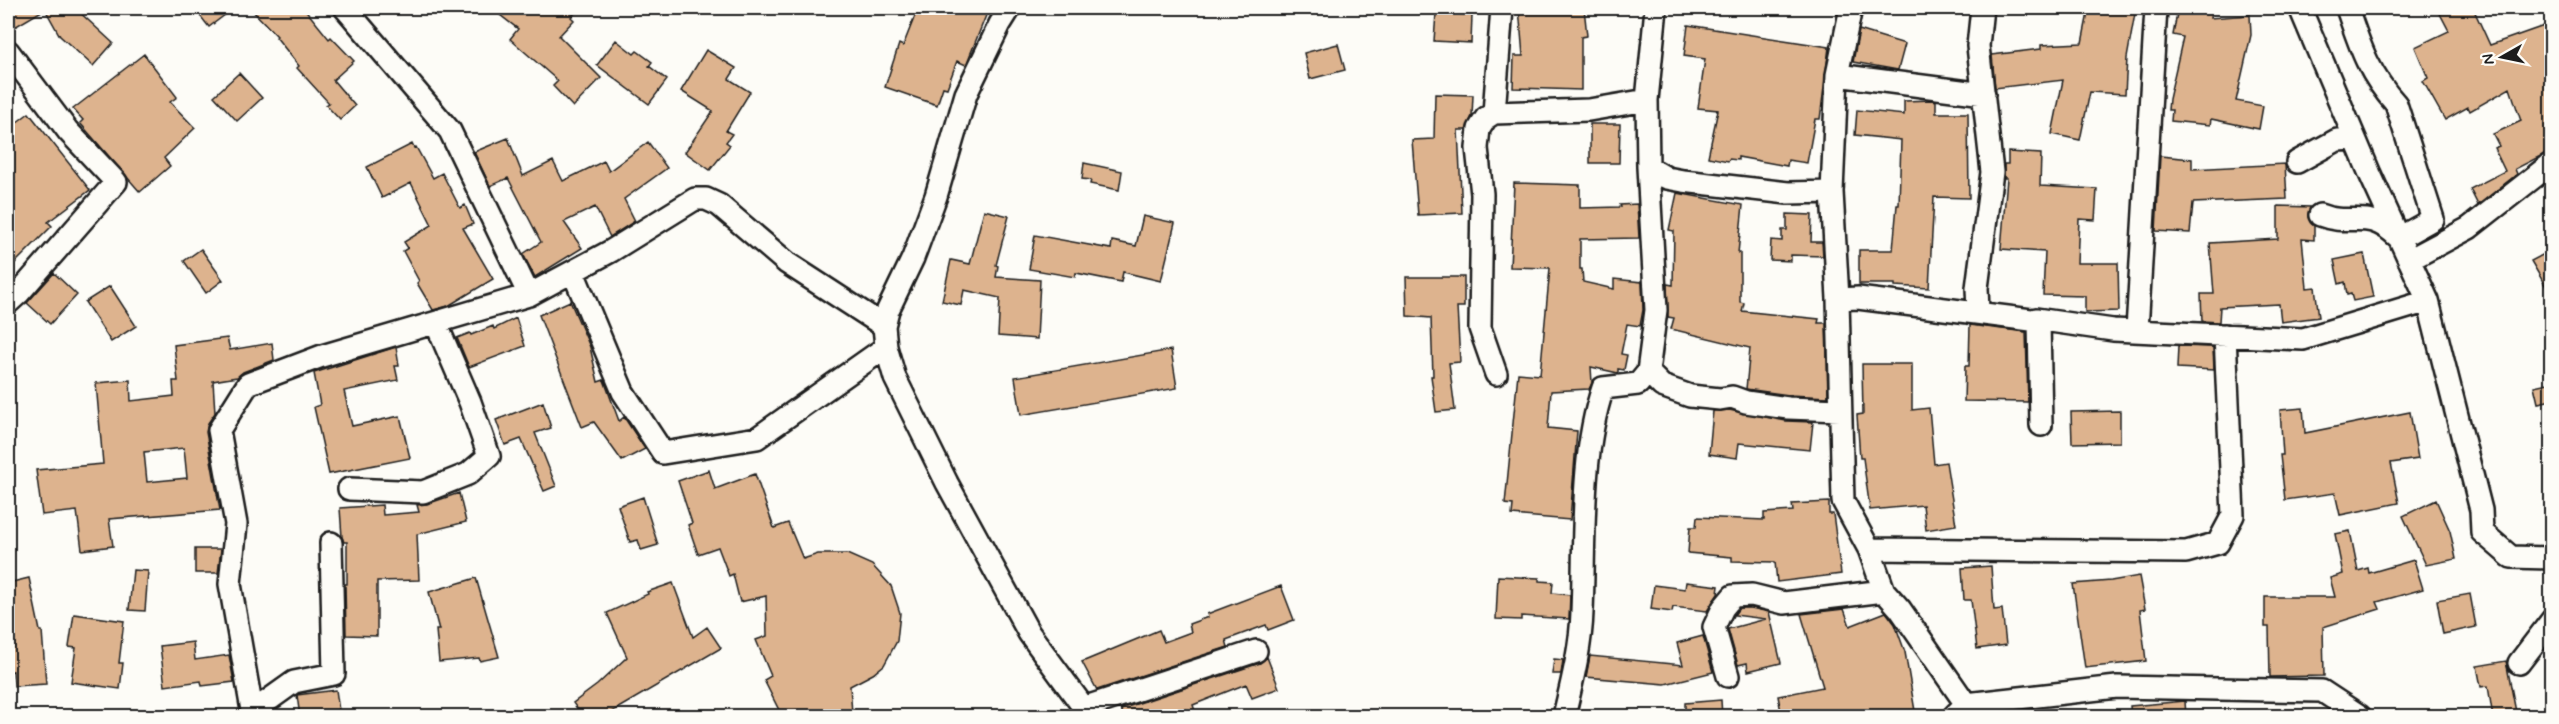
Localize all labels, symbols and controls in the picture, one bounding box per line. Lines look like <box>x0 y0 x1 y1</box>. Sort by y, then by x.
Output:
north arrow <box>2472 27 2532 87</box>
text: N <box>2477 52 2500 66</box>

